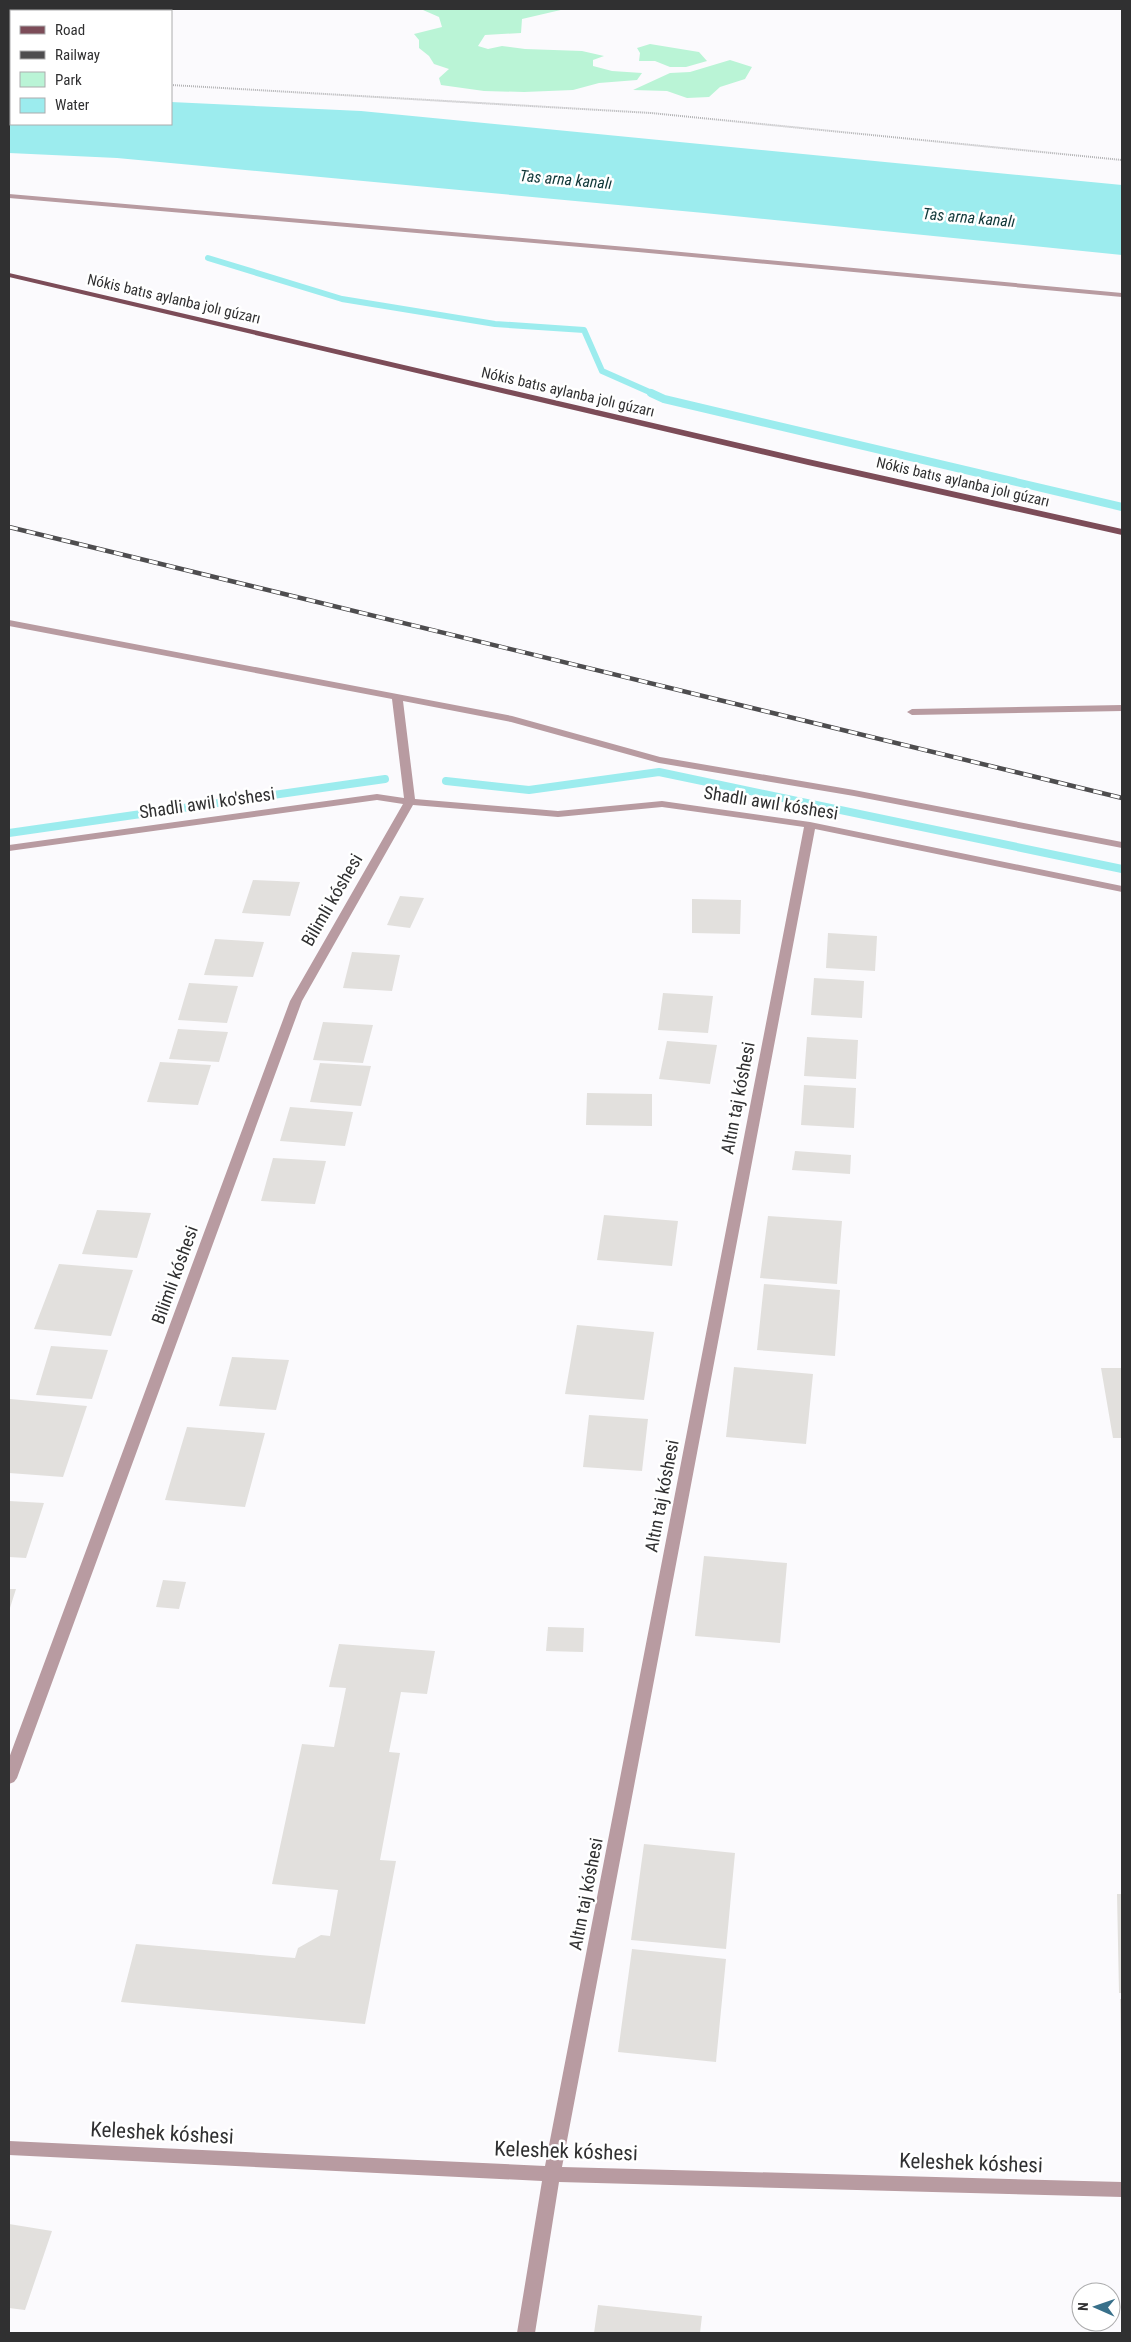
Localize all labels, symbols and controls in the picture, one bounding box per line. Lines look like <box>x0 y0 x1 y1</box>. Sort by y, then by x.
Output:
legend <box>10 10 172 125</box>
text: Road <box>55 21 85 39</box>
text: Railway <box>55 46 100 64</box>
text: Park <box>55 71 82 89</box>
text: Water <box>55 96 90 114</box>
water label: Tas arna kanalı <box>519 166 613 193</box>
water label: Tas arna kanalı <box>922 204 1016 231</box>
street label: Nókis batıs aylanba jolı gúzarı <box>86 270 262 328</box>
street label: Nókis batıs aylanba jolı gúzarı <box>480 363 656 421</box>
street label: Nókis batıs aylanba jolı gúzarı <box>875 453 1051 511</box>
street label: Shadlı awıl kóshesi <box>702 782 840 823</box>
street label: Shadli awil ko'shesi <box>138 783 276 822</box>
street label: Bilimli kóshesi <box>297 850 366 950</box>
street label: Altın taj kóshesi <box>716 1040 759 1156</box>
street label: Bilimli kóshesi <box>147 1223 202 1327</box>
street label: Altın taj kóshesi <box>640 1438 683 1554</box>
street label: Altın taj kóshesi <box>564 1836 607 1952</box>
street label: Keleshek kóshesi <box>90 2117 234 2149</box>
street label: Keleshek kóshesi <box>494 2137 638 2165</box>
street label: Keleshek kóshesi <box>899 2149 1043 2177</box>
north arrow <box>1071 2282 1121 2332</box>
text: N <box>1075 2302 1091 2311</box>

